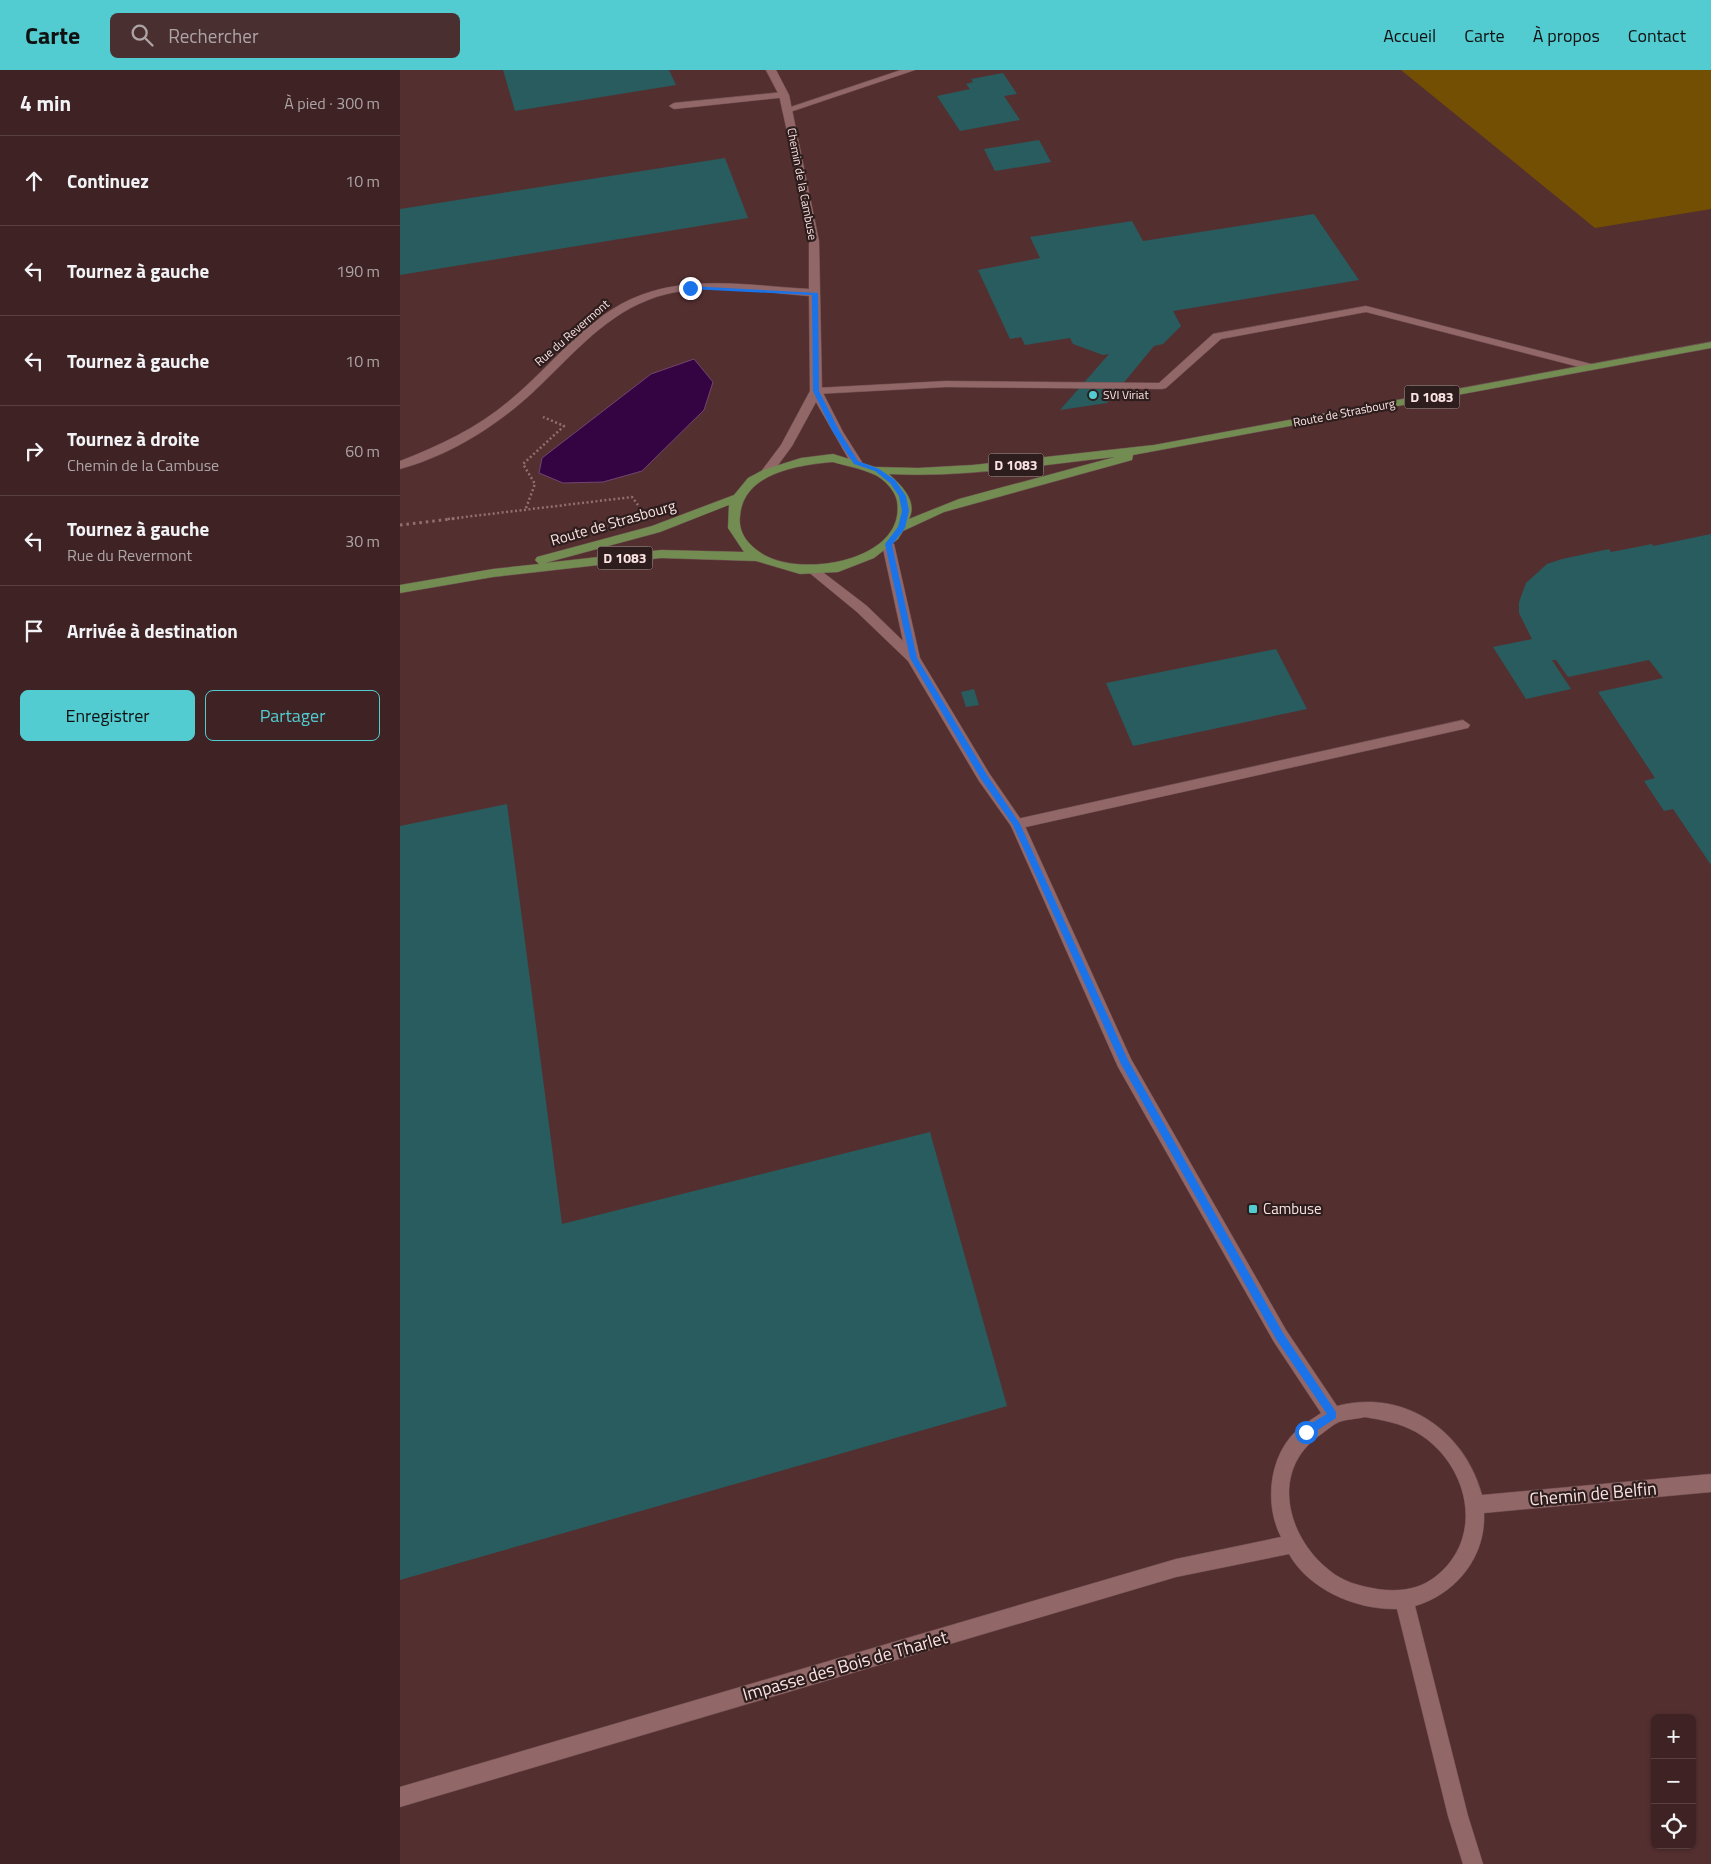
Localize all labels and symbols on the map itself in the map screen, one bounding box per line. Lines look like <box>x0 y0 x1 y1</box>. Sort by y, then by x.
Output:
street label: Chemin de la Cambuse <box>782 126 823 242</box>
route end <box>679 277 702 300</box>
street label: Rue du Revermont <box>530 294 614 371</box>
place label: SVI Viriat <box>1103 385 1149 404</box>
road number: D 1083 <box>1404 386 1460 408</box>
marker: SVI Viriat <box>1087 389 1099 401</box>
street label: Route de Strasbourg <box>1291 393 1397 432</box>
road number: D 1083 <box>988 454 1044 476</box>
street label: Route de Strasbourg <box>547 494 679 551</box>
road number: D 1083 <box>598 546 652 569</box>
place label: Cambuse <box>1263 1197 1322 1220</box>
marker: Cambuse <box>1247 1203 1259 1215</box>
route start <box>1295 1421 1318 1444</box>
street label: Chemin de Belfin <box>1528 1474 1658 1513</box>
street label: Impasse des Bois de Tharlet <box>739 1623 951 1708</box>

